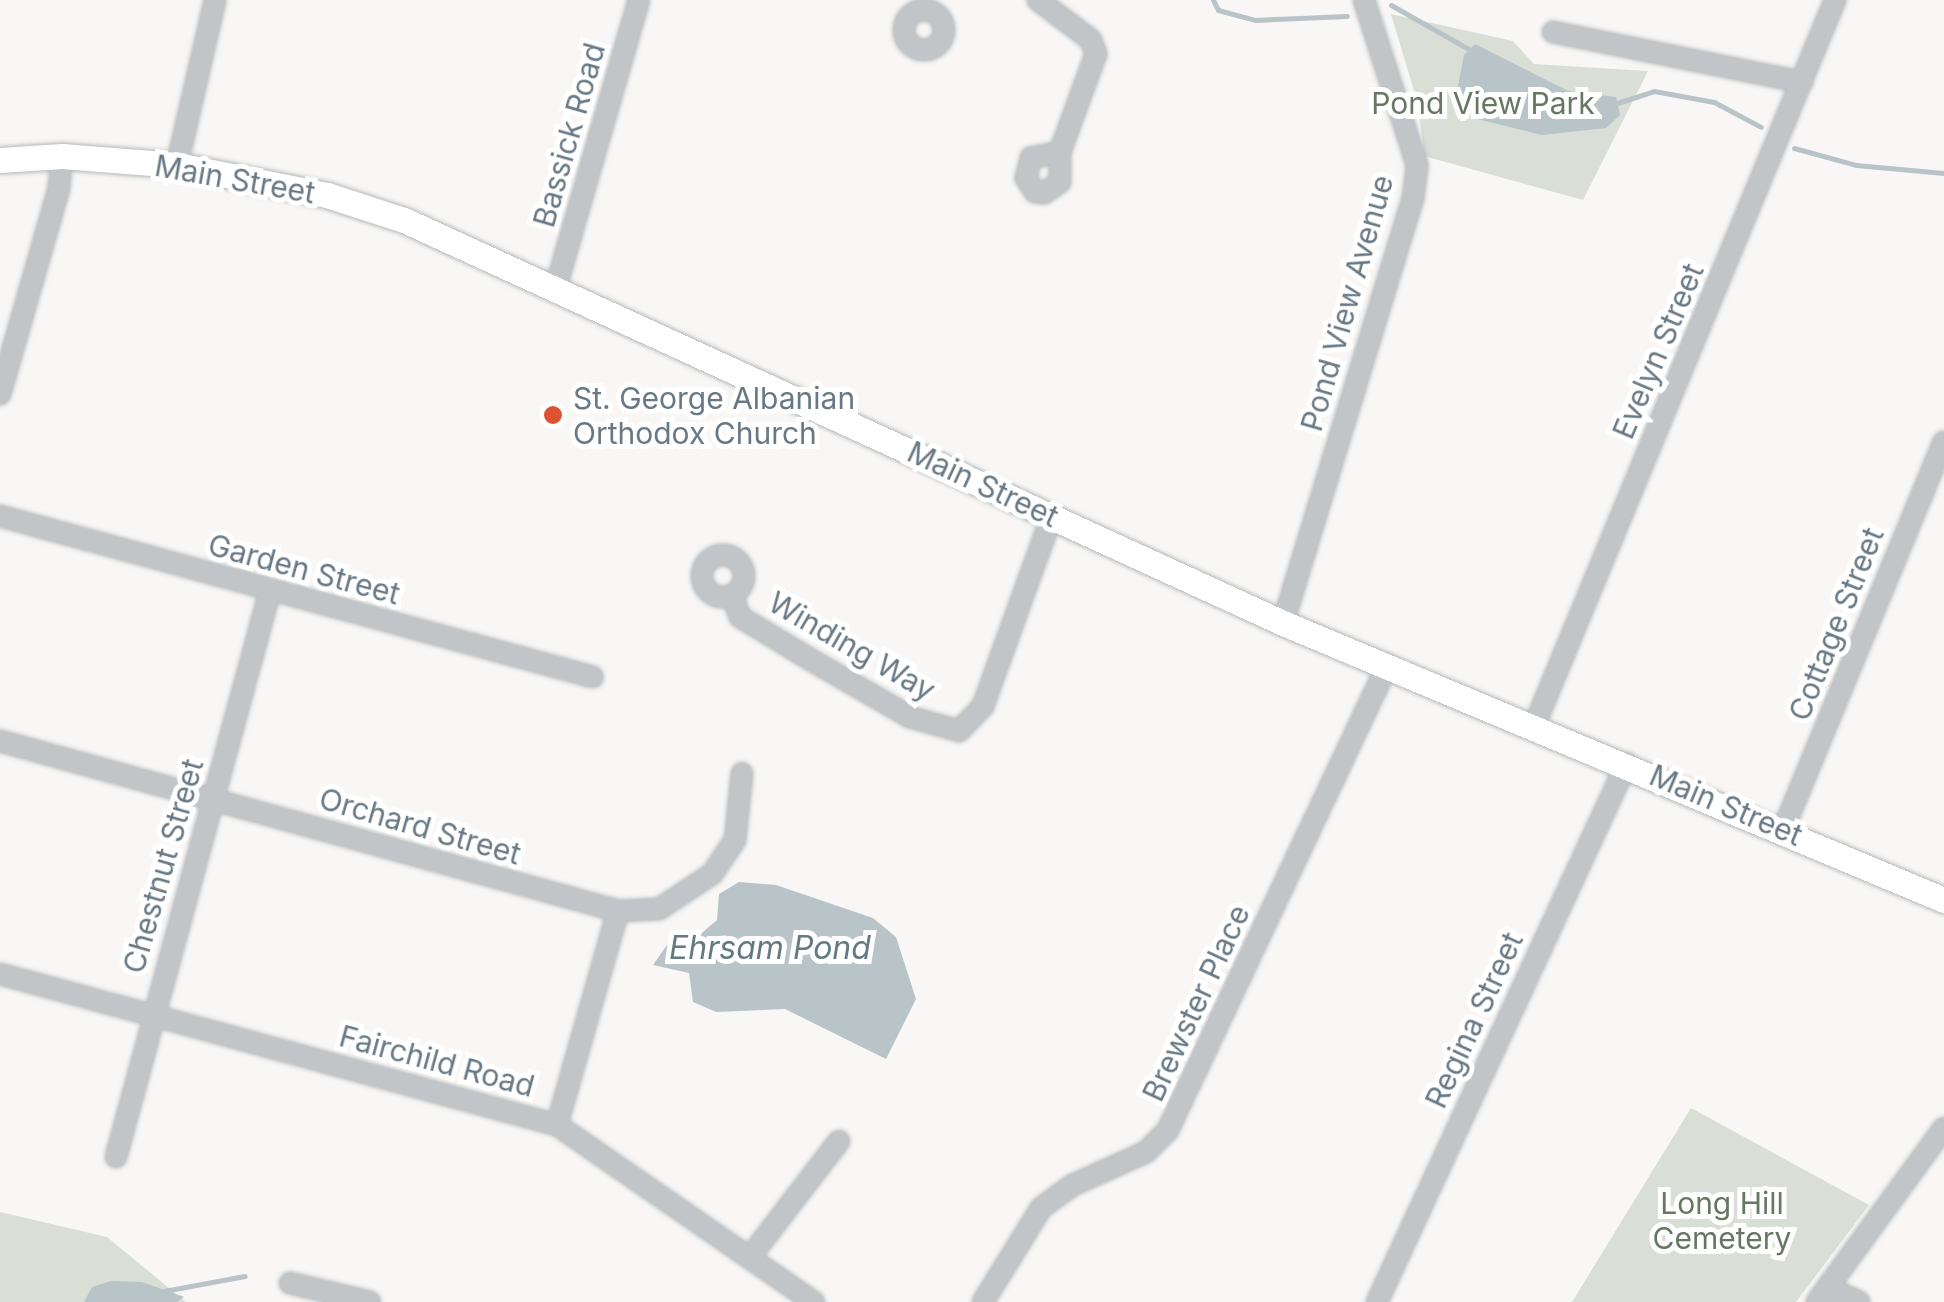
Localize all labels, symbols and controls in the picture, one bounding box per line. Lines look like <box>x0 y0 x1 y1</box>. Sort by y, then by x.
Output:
street label: Bassick Road <box>526 39 612 231</box>
park label: Pond View Park <box>1371 85 1595 121</box>
street label: Main Street <box>152 147 318 211</box>
street label: Pond View Avenue <box>1293 171 1401 435</box>
street label: Evelyn Street <box>1605 258 1711 444</box>
place label: St. George Albanian Orthodox Church <box>573 380 855 450</box>
marker: St. George Albanian Orthodox Church <box>542 404 564 426</box>
street label: Main Street <box>902 433 1064 535</box>
street label: Cottage Street <box>1781 522 1891 726</box>
street label: Garden Street <box>204 526 404 612</box>
street label: Winding Way <box>762 584 942 708</box>
street label: Chestnut Street <box>115 755 211 977</box>
street label: Main Street <box>1644 757 1808 853</box>
street label: Orchard Street <box>315 780 525 872</box>
street label: Brewster Place <box>1135 899 1257 1107</box>
street label: Regina Street <box>1418 926 1530 1114</box>
water label: Ehrsam Pond <box>669 929 871 967</box>
street label: Fairchild Road <box>336 1018 538 1104</box>
park label: Long Hill Cemetery <box>1653 1185 1791 1256</box>

